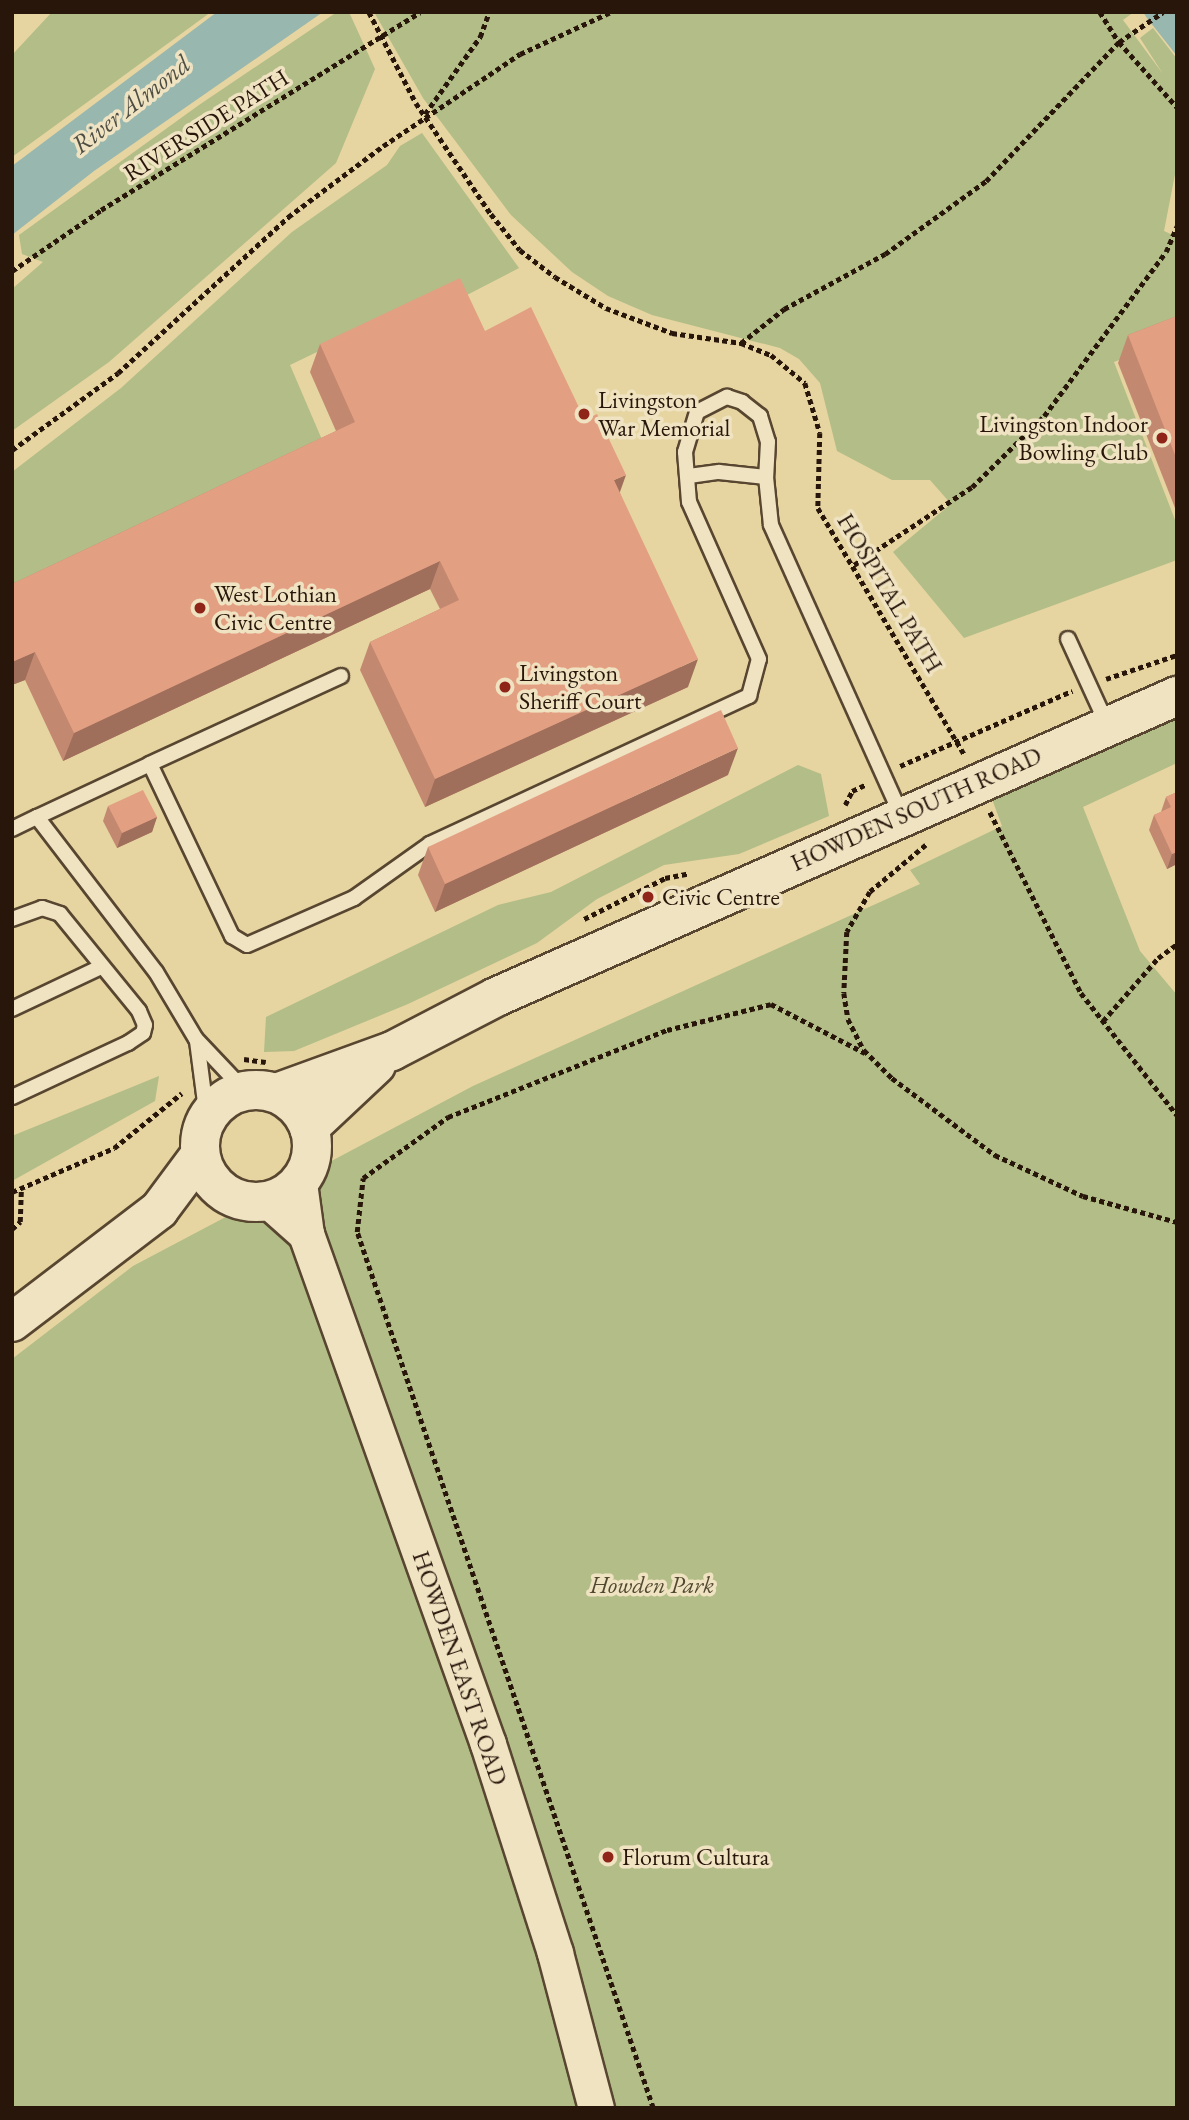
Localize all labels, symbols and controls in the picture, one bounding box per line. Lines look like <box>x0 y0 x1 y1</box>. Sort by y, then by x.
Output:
water label: River Almond <box>65 49 197 161</box>
street label: RIVERSIDE PATH <box>118 63 294 187</box>
place label: Livingston War Memorial <box>598 386 730 442</box>
marker: Livingston War Memorial <box>576 406 592 422</box>
place label: Livingston Indoor Bowling Club <box>979 410 1148 466</box>
marker: Livingston Indoor Bowling Club <box>1154 430 1170 446</box>
street label: HOSPITAL PATH <box>831 508 949 678</box>
place label: West Lothian Civic Centre <box>214 580 337 636</box>
marker: West Lothian Civic Centre <box>192 600 208 616</box>
place label: Livingston Sheriff Court <box>519 659 641 715</box>
marker: Livingston Sheriff Court <box>497 679 513 695</box>
street label: HOWDEN SOUTH ROAD <box>786 741 1046 877</box>
place label: Civic Centre <box>662 883 780 911</box>
marker: Civic Centre <box>640 889 656 905</box>
street label: HOWDEN EAST ROAD <box>406 1547 514 1789</box>
park label: Howden Park <box>590 1571 714 1599</box>
place label: Florum Cultura <box>622 1843 769 1871</box>
marker: Florum Cultura <box>600 1849 616 1865</box>

